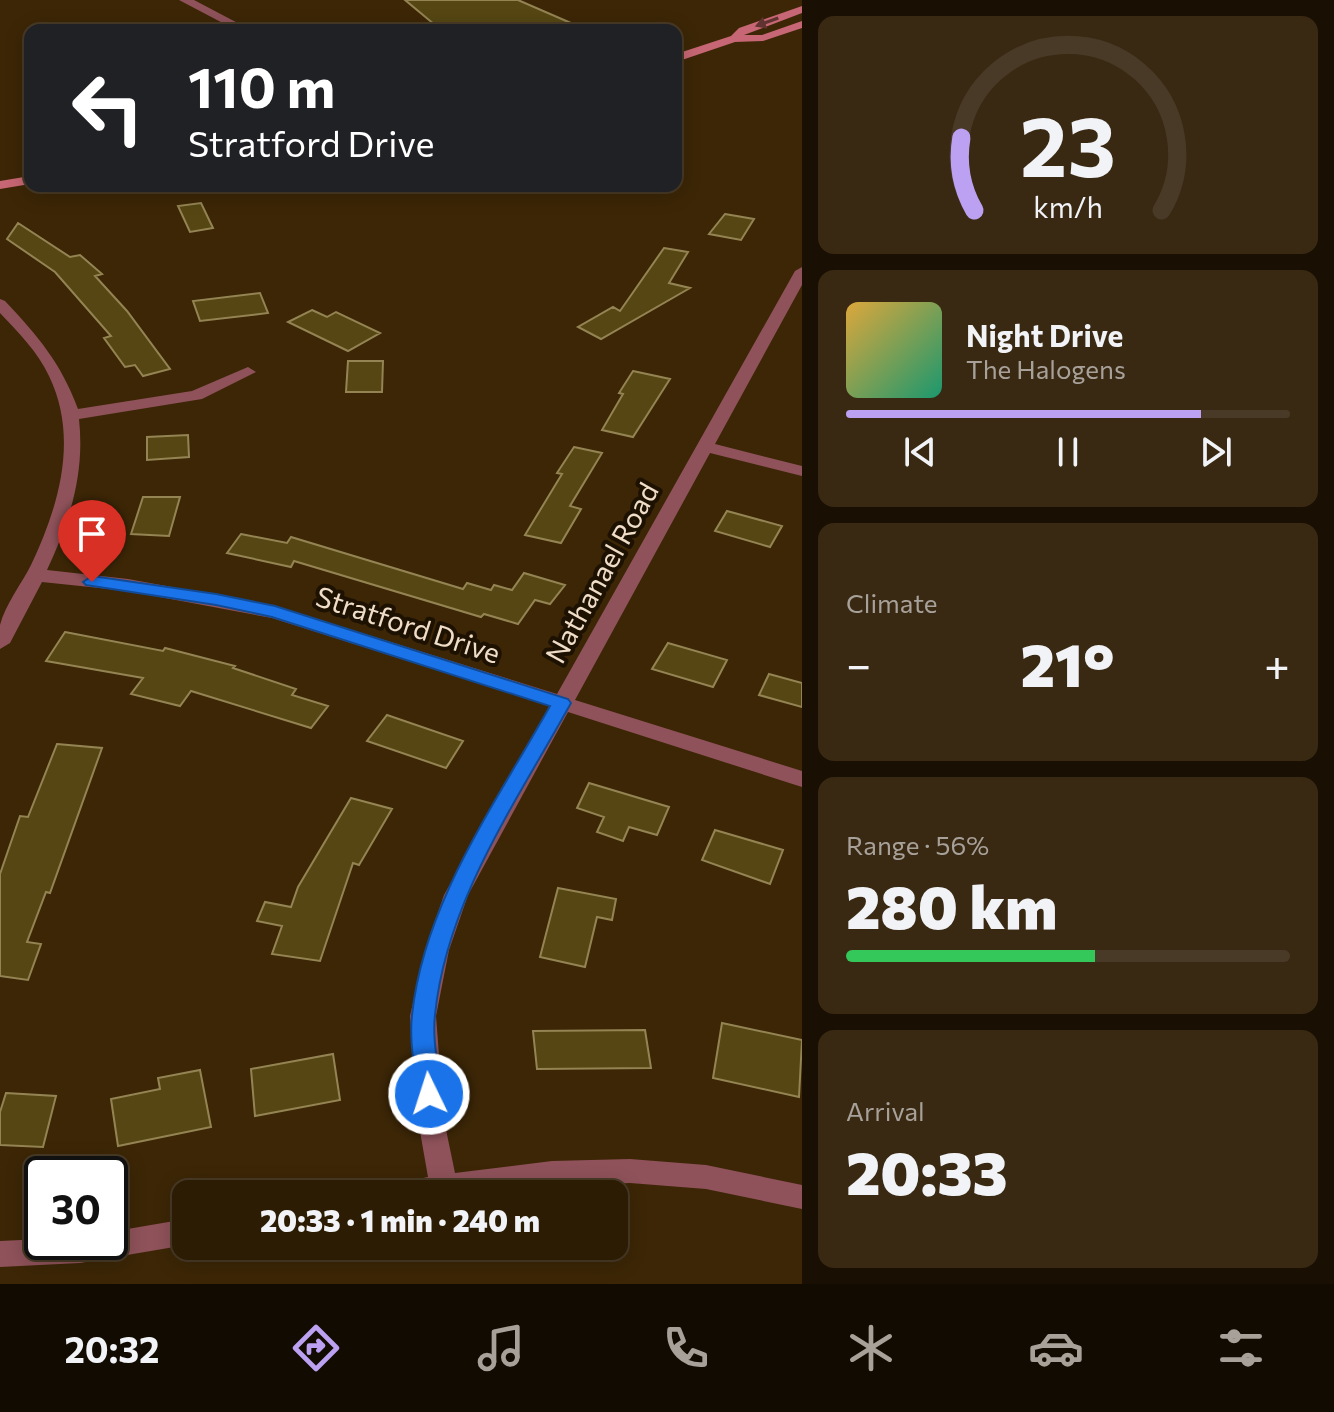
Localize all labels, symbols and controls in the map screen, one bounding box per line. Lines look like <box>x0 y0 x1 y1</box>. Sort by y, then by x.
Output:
one-way arrow <box>755 16 779 29</box>
text: 110 m <box>188 51 335 120</box>
icon: left <box>56 56 160 160</box>
text: 23 <box>1020 91 1116 193</box>
text: Stratford Drive <box>188 120 434 164</box>
text: km/h <box>1033 189 1103 224</box>
text: Night Drive <box>966 316 1123 353</box>
text: The Halogens <box>966 353 1126 384</box>
icon: previous <box>898 430 942 474</box>
icon: pause <box>1046 430 1090 474</box>
icon: next <box>1194 430 1238 474</box>
street label: Nathanael Road <box>537 476 665 669</box>
pin <box>58 500 126 582</box>
icon: arrive <box>70 512 114 556</box>
street label: Stratford Drive <box>312 578 505 670</box>
text: Climate <box>846 587 938 618</box>
text: 21° <box>1020 626 1115 699</box>
text: − <box>846 636 871 690</box>
text: + <box>1264 636 1290 690</box>
text: Range · 56% <box>846 829 989 860</box>
text: 280 km <box>846 868 1057 941</box>
position arrow <box>387 1052 471 1136</box>
text: Arrival <box>846 1095 925 1126</box>
text: 20:33 <box>846 1134 1008 1207</box>
speed limit sign: 30 <box>24 1156 128 1260</box>
text: 20:33 · 1 min · 240 m <box>260 1201 540 1238</box>
icon: directions <box>288 1320 344 1376</box>
icon: music <box>473 1320 529 1376</box>
icon: phone <box>658 1320 714 1376</box>
icon: climate <box>843 1320 899 1376</box>
icon: car <box>1028 1320 1084 1376</box>
icon: filters <box>1213 1320 1269 1376</box>
text: 20:32 <box>65 1326 159 1370</box>

